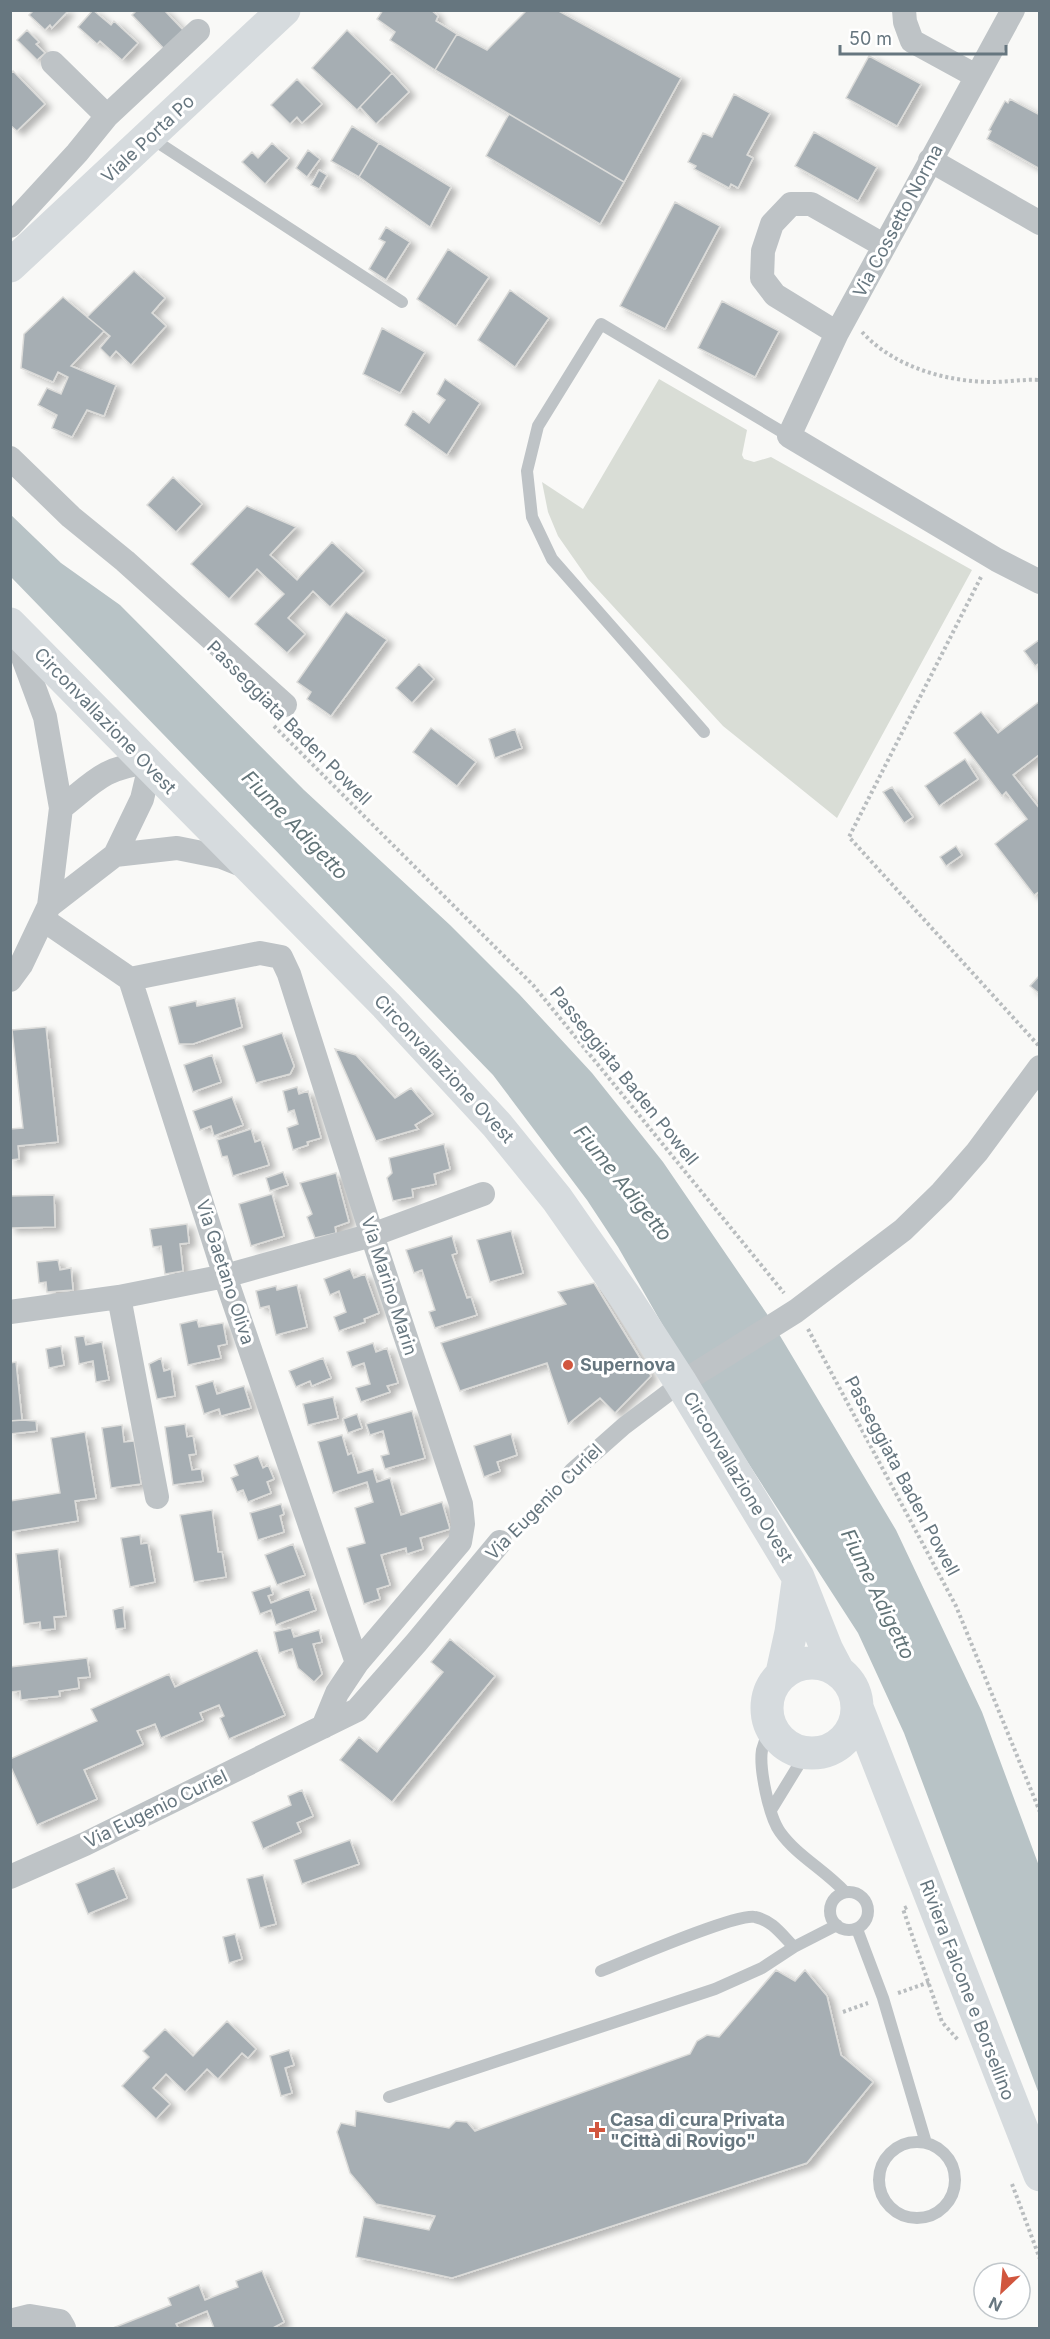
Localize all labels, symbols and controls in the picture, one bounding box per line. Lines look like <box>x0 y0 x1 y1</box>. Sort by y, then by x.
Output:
scale bar <box>840 18 1006 56</box>
text: 50 m <box>849 28 892 49</box>
street label: Viale Porta Po <box>97 90 198 187</box>
street label: Via Cossetto Norma <box>848 141 947 301</box>
street label: Passeggiata Baden Powell <box>203 636 376 809</box>
street label: Circonvallazione Ovest <box>30 643 181 798</box>
water label: Fiume Adigetto <box>237 765 353 885</box>
street label: Passeggiata Baden Powell <box>546 982 703 1169</box>
street label: Circonvallazione Ovest <box>370 990 519 1147</box>
water label: Fiume Adigetto <box>569 1120 677 1246</box>
street label: Via Gaetano Oliva <box>192 1197 259 1347</box>
street label: Via Marino Marin <box>357 1214 422 1358</box>
place label: Supernova <box>580 1354 676 1375</box>
marker: Supernova <box>561 1358 575 1372</box>
street label: Passeggiata Baden Powell <box>841 1372 964 1579</box>
street label: Circonvallazione Ovest <box>679 1388 798 1566</box>
street label: Via Eugenio Curiel <box>481 1439 606 1564</box>
water label: Fiume Adigetto <box>836 1525 920 1663</box>
street label: Via Eugenio Curiel <box>81 1765 230 1852</box>
street label: Riviera Falcone e Borsellino <box>916 1877 1019 2103</box>
place label: Casa di cura Privata "Città di Rovigo" <box>610 2109 785 2151</box>
marker: Casa di cura Privata "Città di Rovigo" <box>588 2121 606 2139</box>
north arrow <box>972 2261 1032 2321</box>
text: N <box>986 2293 1005 2316</box>

